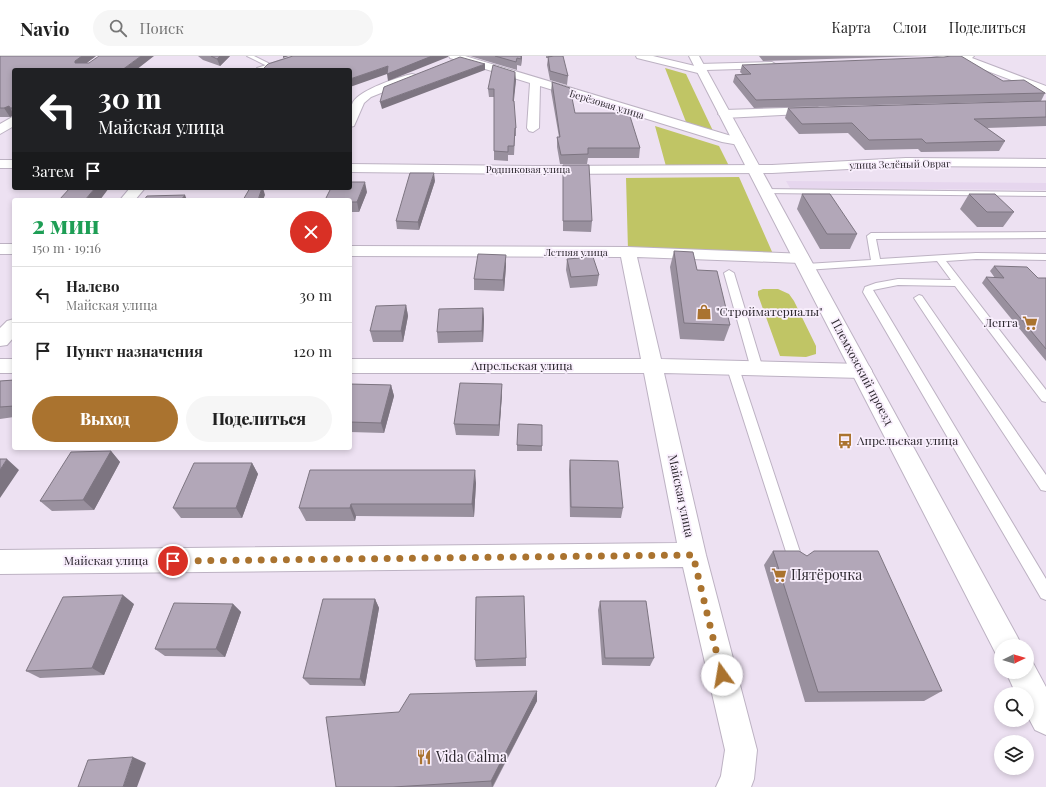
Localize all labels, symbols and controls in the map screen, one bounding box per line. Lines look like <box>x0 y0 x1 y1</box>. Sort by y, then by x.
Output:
search box <box>93 10 373 46</box>
text: Navio <box>20 15 69 41</box>
icon: search <box>107 17 129 39</box>
text: Поиск <box>139 18 184 38</box>
text: Карта <box>831 18 871 37</box>
text: Слои <box>893 18 927 37</box>
text: Поделиться <box>949 18 1026 37</box>
text: 30 m <box>98 79 162 116</box>
icon: left <box>32 84 84 136</box>
street label: Берёзовая улица <box>568 86 646 122</box>
text: Майская улица <box>98 115 225 139</box>
street label: улица Зелёный Овраг <box>848 156 951 172</box>
icon: arrive <box>82 160 104 182</box>
text: Затем <box>32 161 74 181</box>
street label: Родниковая улица <box>486 162 570 176</box>
text: 2 мин <box>32 208 100 240</box>
button: close <box>290 211 332 253</box>
text: 150 m · 19:16 <box>32 239 101 256</box>
street label: Летняя улица <box>543 245 608 259</box>
text: Налево <box>66 276 119 296</box>
icon: left <box>32 284 54 306</box>
text: 30 m <box>299 285 332 305</box>
text: Майская улица <box>66 296 157 313</box>
shop icon: "Стройматериалы" <box>695 303 713 321</box>
place label: "Стройматериалы" <box>716 303 823 319</box>
place label: Лента <box>983 314 1018 330</box>
supermarket icon: Лента <box>1021 314 1039 332</box>
street label: Племхозский проезд <box>828 316 898 428</box>
icon: arrive <box>32 340 54 362</box>
text: Пункт назначения <box>66 341 203 361</box>
text: 120 m <box>293 341 332 361</box>
street label: Апрельская улица <box>470 357 573 373</box>
button: Выход <box>32 396 178 442</box>
button: Поделиться <box>186 396 332 442</box>
bus stop icon: Апрельская улица <box>836 432 854 450</box>
place label: Апрельская улица <box>856 432 958 448</box>
street label: Майская улица <box>665 453 699 539</box>
pin <box>156 544 190 578</box>
icon: arrive <box>162 550 184 572</box>
street label: Майская улица <box>64 552 148 568</box>
place label: Пятёрочка <box>791 565 862 584</box>
supermarket icon: Пятёрочка <box>770 566 788 584</box>
north arrow <box>994 639 1034 679</box>
map controls <box>994 639 1034 775</box>
position arrow <box>701 654 743 696</box>
button: search <box>994 687 1034 727</box>
button: layers <box>994 735 1034 775</box>
place label: Vida Calma <box>435 747 507 766</box>
restaurant icon: Vida Calma <box>415 748 433 766</box>

